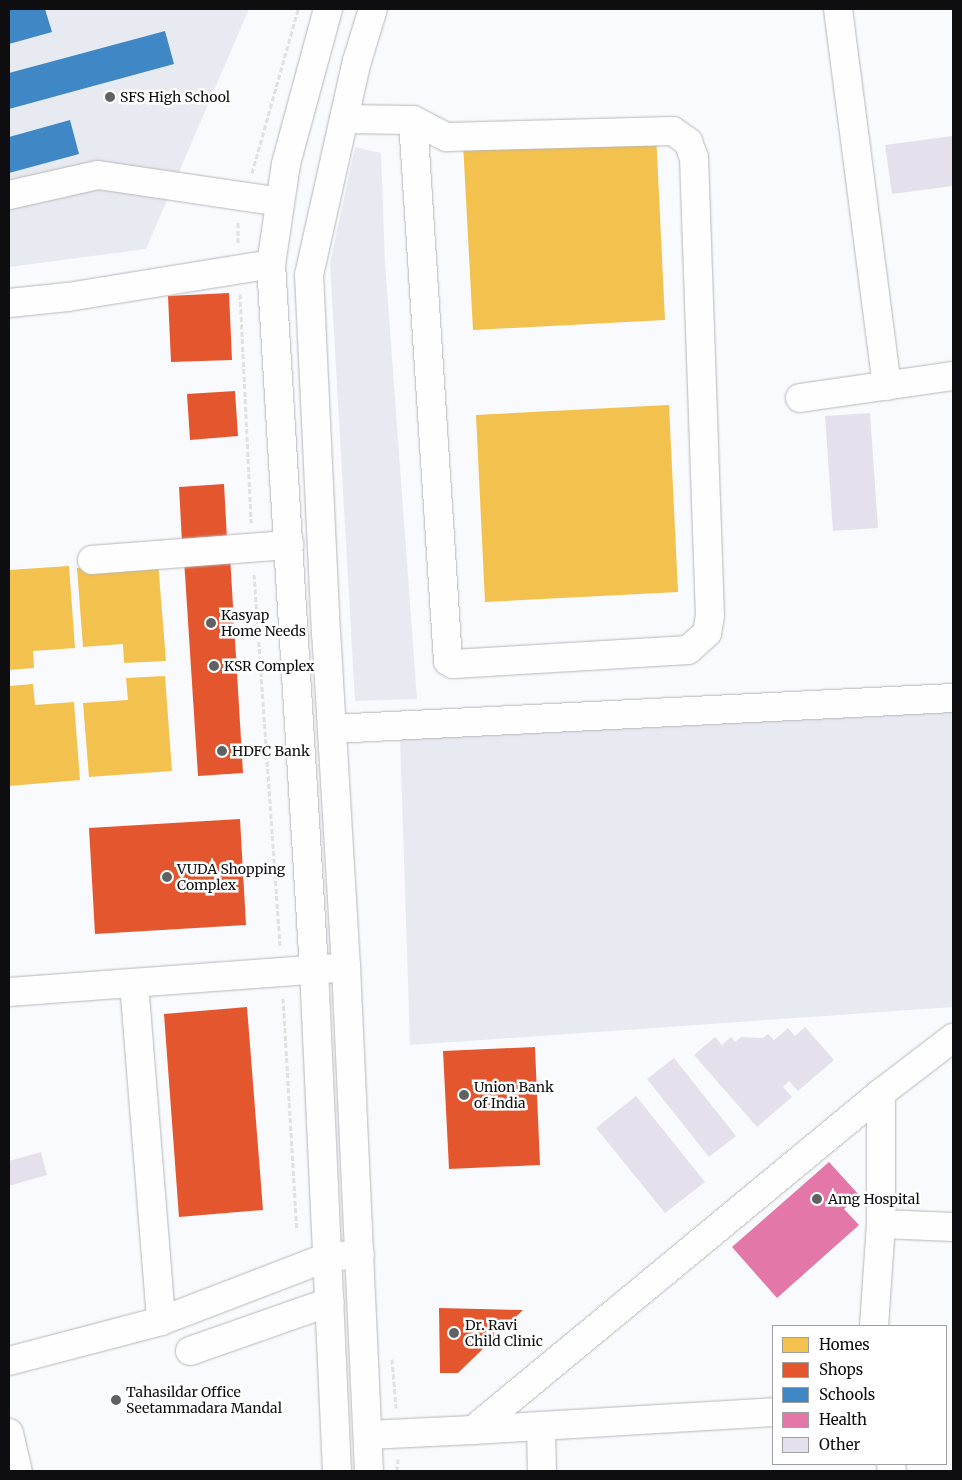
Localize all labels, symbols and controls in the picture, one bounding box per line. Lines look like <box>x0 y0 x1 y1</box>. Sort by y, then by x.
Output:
place label: SFS High School <box>120 89 230 105</box>
marker: SFS High School <box>104 91 116 103</box>
place label: Kasyap Home Needs <box>221 607 306 640</box>
marker: Kasyap Home Needs <box>205 617 217 629</box>
place label: KSR Complex <box>224 658 314 674</box>
marker: KSR Complex <box>208 660 220 672</box>
place label: HDFC Bank <box>232 743 310 759</box>
marker: HDFC Bank <box>216 745 228 757</box>
place label: VUDA Shopping Complex <box>177 861 285 894</box>
marker: VUDA Shopping Complex <box>161 871 173 883</box>
place label: Union Bank of India <box>474 1079 554 1112</box>
marker: Union Bank of India <box>458 1089 470 1101</box>
place label: Amg Hospital <box>828 1191 920 1207</box>
marker: Amg Hospital <box>810 1192 824 1206</box>
place label: Dr. Ravi Child Clinic <box>465 1317 543 1350</box>
legend <box>772 1325 947 1465</box>
marker: Dr. Ravi Child Clinic <box>447 1326 461 1340</box>
text: Homes <box>819 1335 870 1354</box>
text: Shops <box>819 1360 863 1379</box>
place label: Tahasildar Office Seetammadara Mandal <box>126 1384 282 1416</box>
text: Schools <box>819 1385 875 1404</box>
marker: Tahasildar Office Seetammadara Mandal <box>110 1394 122 1406</box>
text: Health <box>819 1410 867 1429</box>
text: Other <box>819 1435 860 1454</box>

